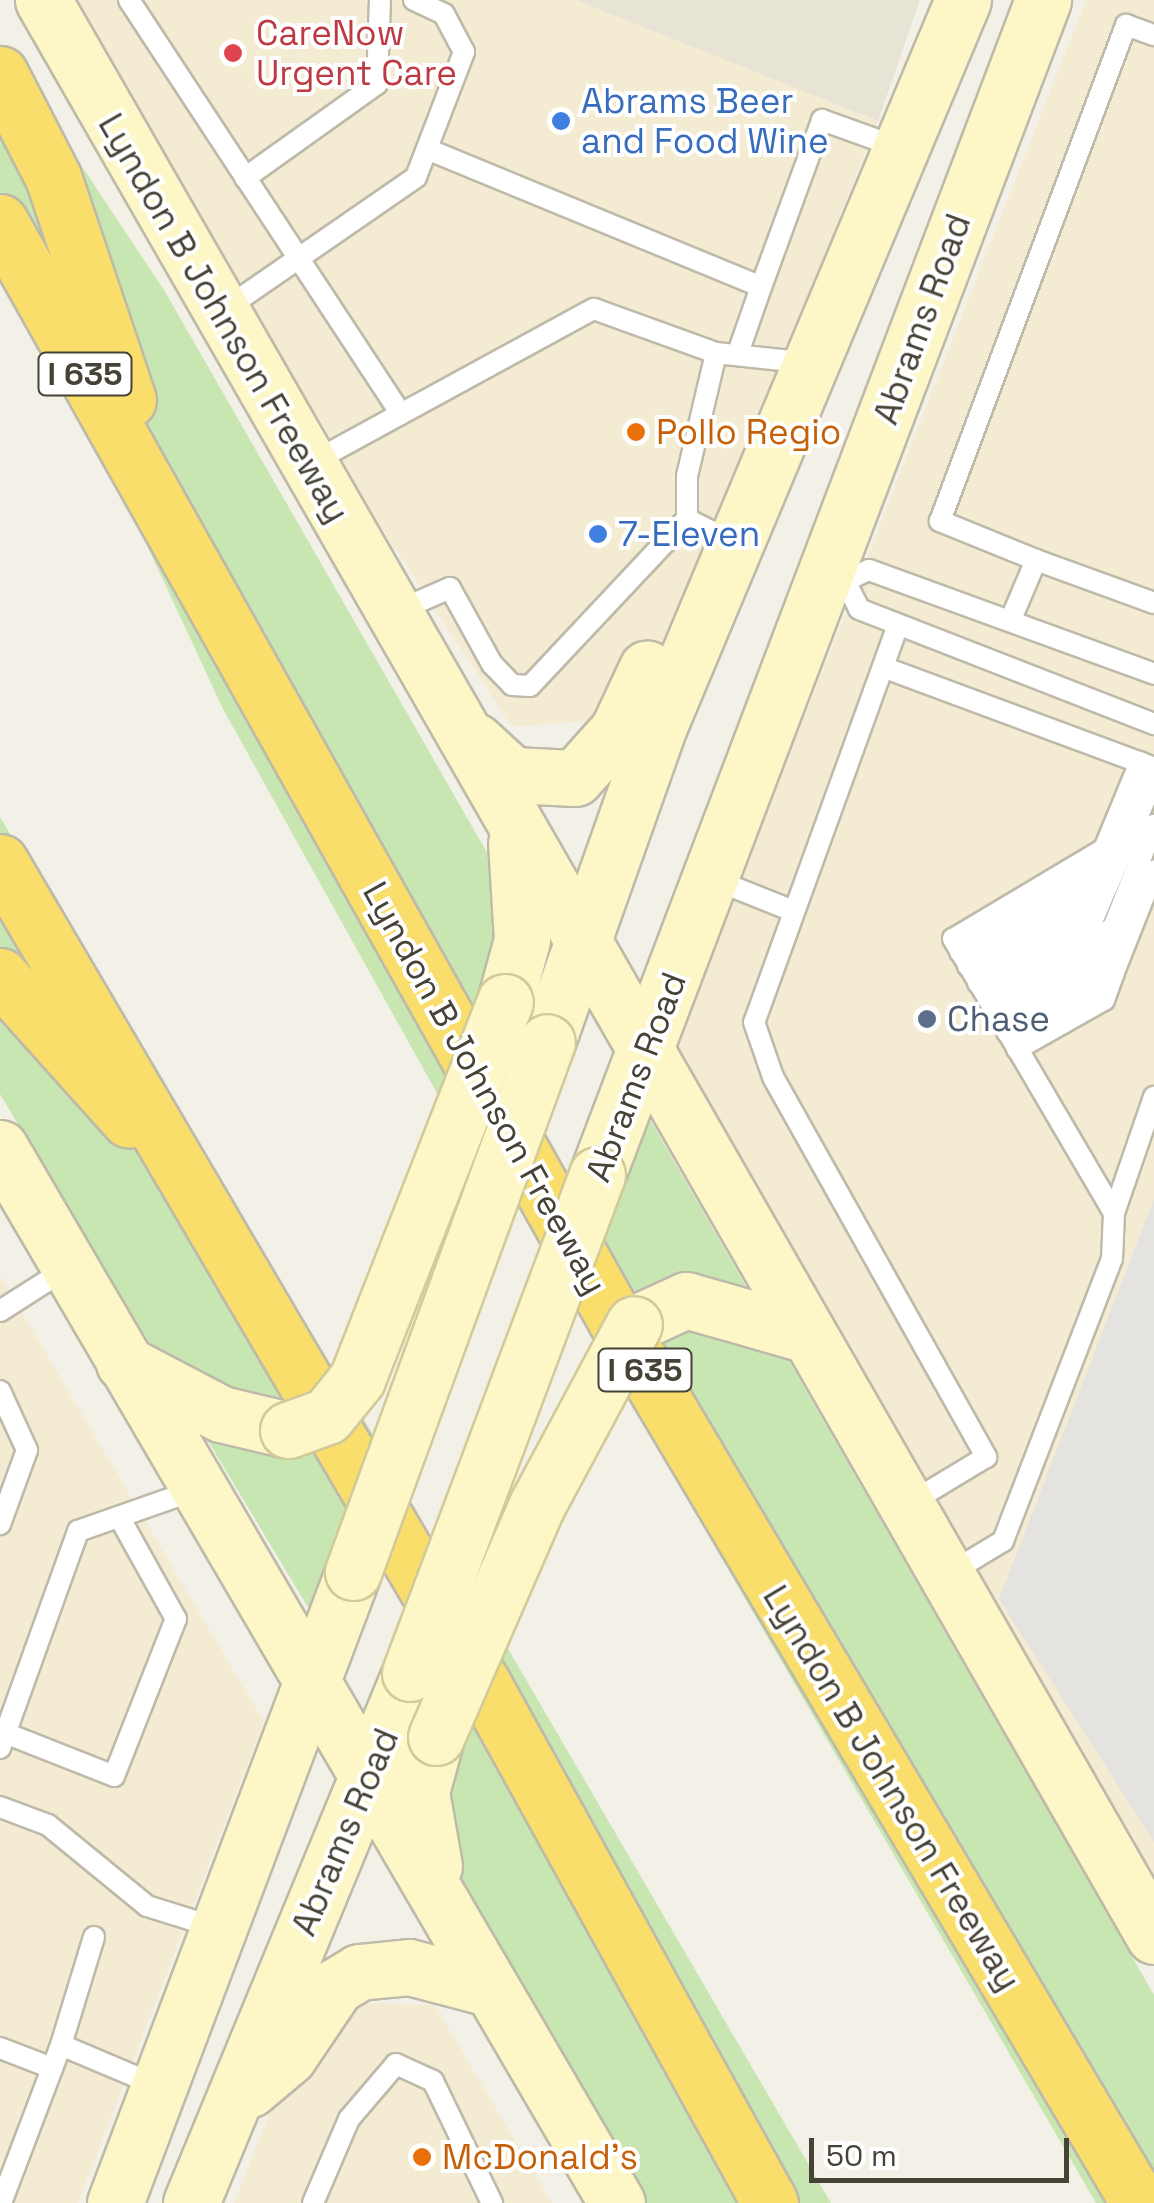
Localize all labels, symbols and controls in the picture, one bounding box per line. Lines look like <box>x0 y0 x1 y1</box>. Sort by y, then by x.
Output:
place label: CareNow Urgent Care <box>256 12 457 94</box>
marker: CareNow Urgent Care <box>220 40 246 66</box>
place label: Abrams Beer and Food Wine <box>581 80 829 162</box>
street label: Lyndon B Johnson Freeway <box>90 106 358 530</box>
marker: Abrams Beer and Food Wine <box>550 110 572 132</box>
street label: Abrams Road <box>865 208 979 430</box>
road number: I 635 <box>35 347 135 401</box>
place label: Pollo Regio <box>656 411 841 453</box>
marker: Pollo Regio <box>625 421 647 443</box>
place label: 7-Eleven <box>618 513 760 555</box>
marker: 7-Eleven <box>587 523 609 545</box>
street label: Lyndon B Johnson Freeway <box>354 875 616 1301</box>
street label: Abrams Road <box>577 966 695 1188</box>
place label: Chase <box>947 998 1050 1040</box>
marker: Chase <box>916 1008 938 1030</box>
road number: I 635 <box>595 1343 695 1397</box>
street label: Lyndon B Johnson Freeway <box>754 1578 1030 1998</box>
street label: Abrams Road <box>283 1722 407 1942</box>
scale bar <box>814 2118 1074 2180</box>
place label: McDonald's <box>442 2136 638 2178</box>
text: 50 m <box>826 2136 897 2175</box>
marker: McDonald's <box>411 2146 433 2168</box>

